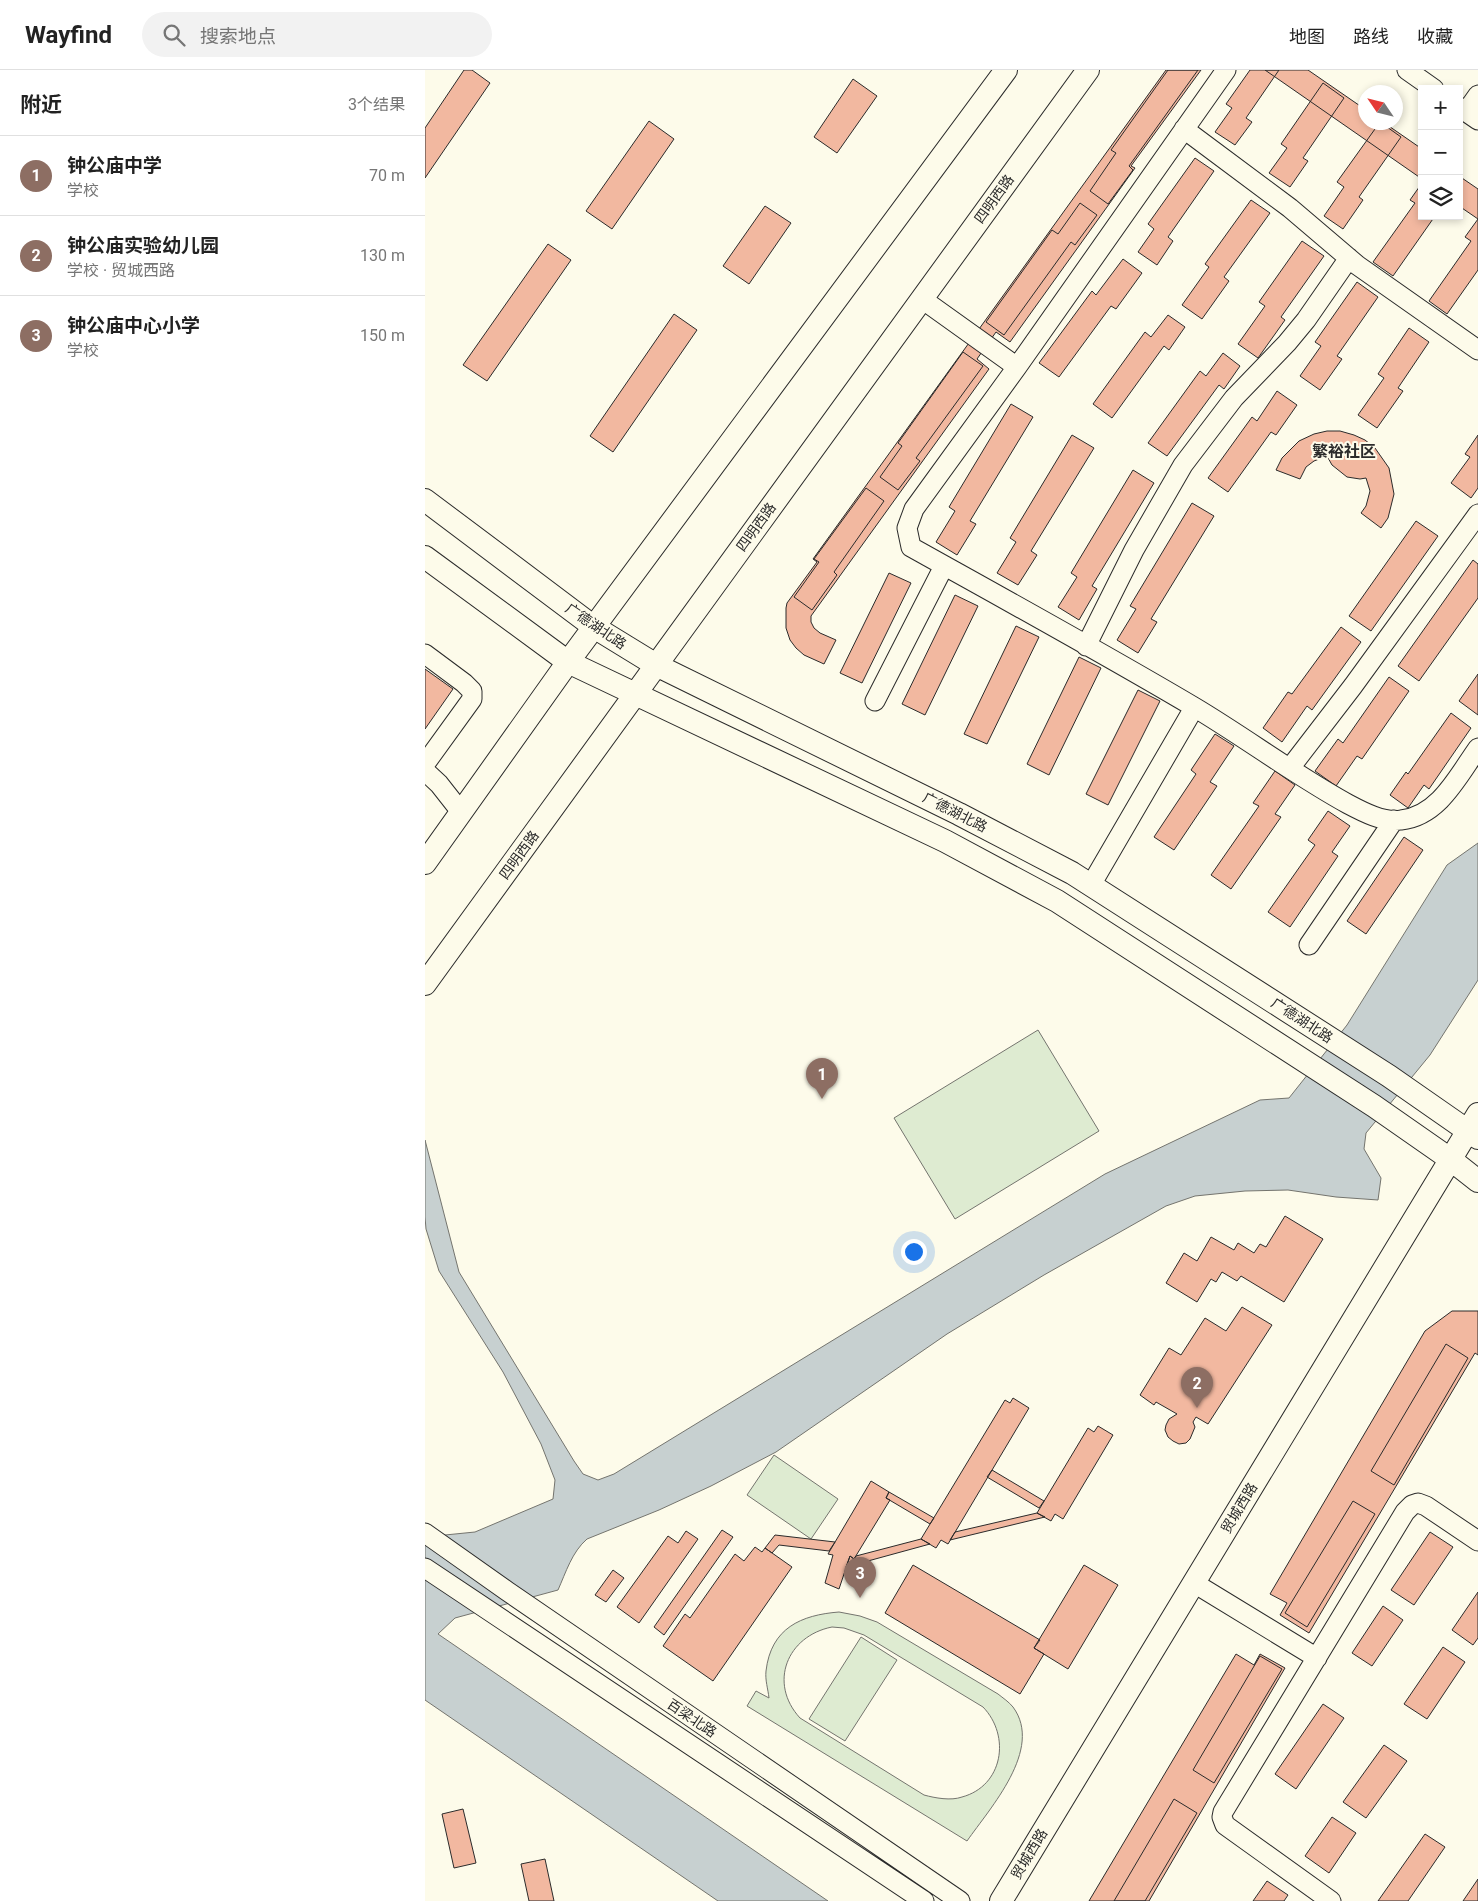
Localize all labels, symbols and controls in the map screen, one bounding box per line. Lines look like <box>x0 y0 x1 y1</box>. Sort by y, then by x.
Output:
search box <box>142 12 492 57</box>
text: Wayfind <box>25 21 112 49</box>
icon: search <box>160 21 188 49</box>
text: 搜索地点 <box>200 25 276 48</box>
text: 地图 <box>1289 26 1325 47</box>
text: 路线 <box>1353 26 1389 47</box>
text: 收藏 <box>1417 26 1453 47</box>
north arrow <box>1358 85 1403 130</box>
map controls <box>1418 85 1463 220</box>
button: + <box>1418 85 1463 130</box>
text: 附近 <box>20 93 62 117</box>
text: 3个结果 <box>348 95 405 114</box>
button: − <box>1418 130 1463 175</box>
text: 钟公庙中学 <box>67 154 162 177</box>
text: 1 <box>31 166 41 185</box>
text: 70 m <box>369 166 405 185</box>
street label: 四明西路 <box>971 172 1017 226</box>
button: layers <box>1418 175 1463 220</box>
text: 学校 <box>67 181 99 200</box>
text: 钟公庙实验幼儿园 <box>67 234 219 257</box>
text: 2 <box>31 246 41 265</box>
text: 130 m <box>360 246 405 265</box>
text: 学校 · 贸城西路 <box>67 261 175 280</box>
text: 钟公庙中心小学 <box>67 314 200 337</box>
text: 3 <box>31 326 41 345</box>
text: 150 m <box>360 326 405 345</box>
text: 学校 <box>67 341 99 360</box>
district label: 繁裕社区 <box>1312 442 1376 461</box>
street label: 四明西路 <box>733 500 779 554</box>
street label: 广德湖北路 <box>563 600 629 652</box>
street label: 广德湖北路 <box>920 789 990 835</box>
street label: 四明西路 <box>496 828 542 882</box>
street label: 广德湖北路 <box>1268 994 1336 1046</box>
pin: 1 <box>806 1058 838 1099</box>
your location <box>901 1239 927 1265</box>
pin: 2 <box>1181 1367 1213 1408</box>
street label: 贸城西路 <box>1218 1480 1260 1536</box>
pin: 3 <box>844 1557 876 1598</box>
street label: 百梁北路 <box>664 1696 720 1740</box>
street label: 贸城西路 <box>1008 1826 1050 1882</box>

